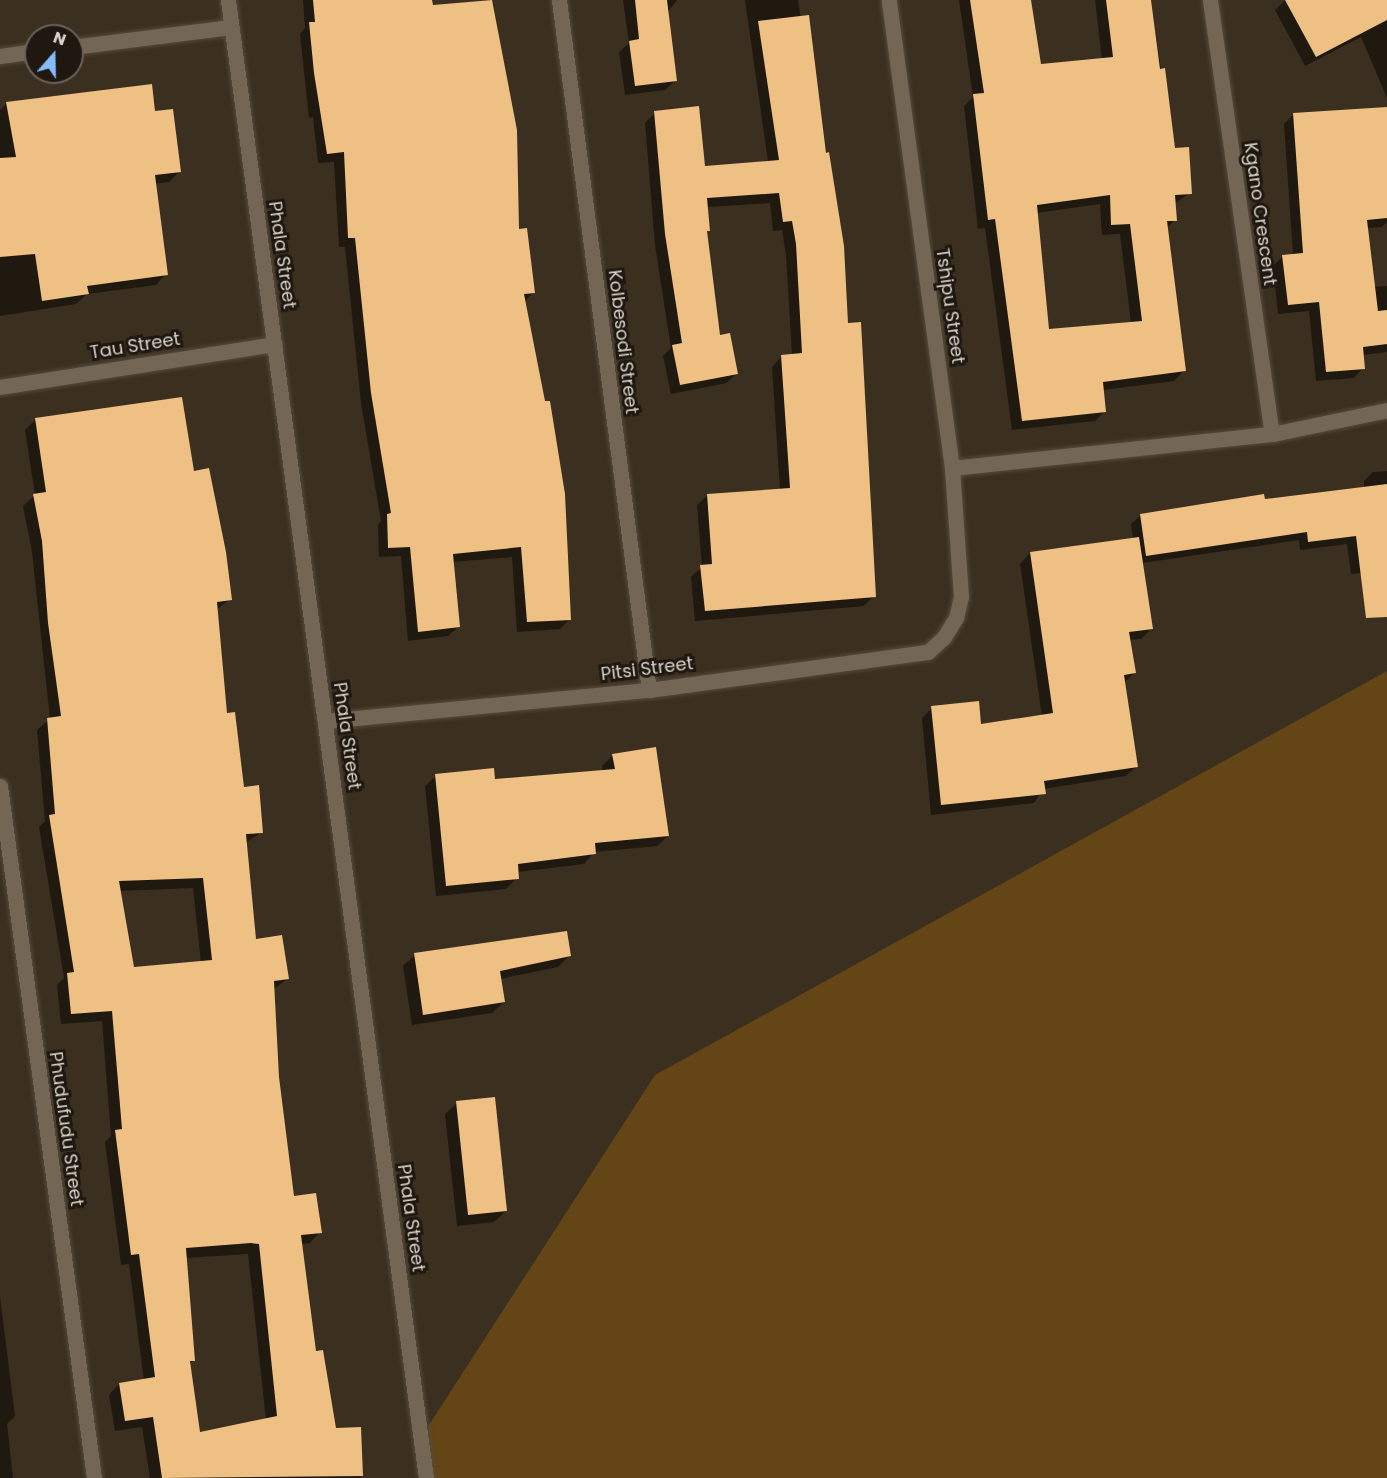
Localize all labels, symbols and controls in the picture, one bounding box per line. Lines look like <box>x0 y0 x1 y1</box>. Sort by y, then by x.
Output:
north arrow <box>24 24 84 84</box>
text: N <box>50 26 69 51</box>
street label: Kgano Crescent <box>1239 141 1281 287</box>
street label: Phala Street <box>264 200 300 310</box>
street label: Tshipu Street <box>931 247 969 365</box>
street label: Kolbesodi Street <box>603 269 643 415</box>
street label: Tau Street <box>88 328 182 364</box>
street label: Pitsi Street <box>600 653 694 685</box>
street label: Phala Street <box>329 681 365 791</box>
street label: Phudufudu Street <box>44 1050 88 1208</box>
street label: Phala Street <box>393 1163 429 1273</box>

